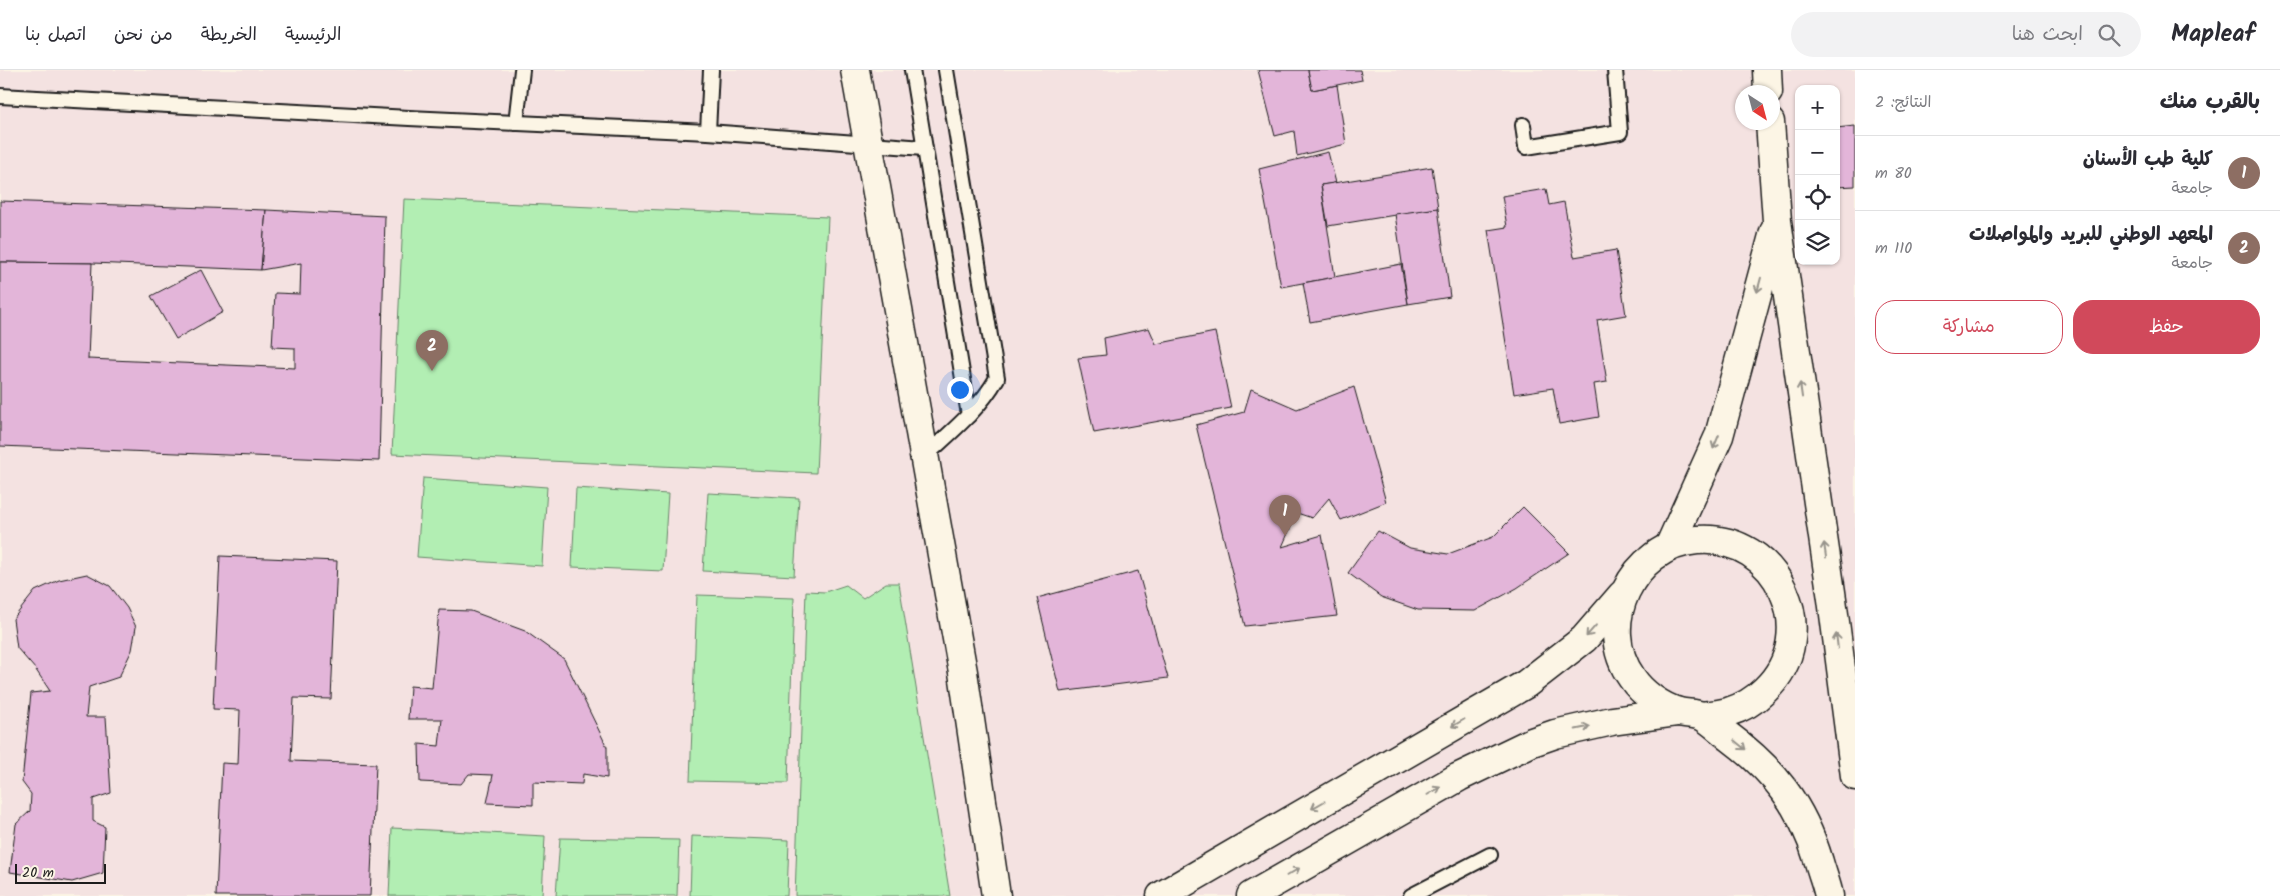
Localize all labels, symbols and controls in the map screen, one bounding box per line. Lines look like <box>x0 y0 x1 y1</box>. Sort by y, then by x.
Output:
search box <box>1791 12 2141 57</box>
text: Mapleaf <box>2171 15 2255 54</box>
text: ابحث هنا <box>2012 20 2083 50</box>
text: اتصل بنا <box>25 21 86 50</box>
text: من نحن <box>114 21 173 50</box>
text: الخريطة <box>201 21 257 50</box>
text: الرئيسية <box>285 21 341 50</box>
icon: search <box>2095 21 2123 49</box>
north arrow <box>1735 85 1780 130</box>
map controls <box>1795 85 1840 265</box>
button: + <box>1795 85 1840 130</box>
text: بالقرب منك <box>2160 86 2260 119</box>
text: النتائج: 2 <box>1875 90 1932 115</box>
button: − <box>1795 130 1840 175</box>
text: كلية طب الأسنان <box>2083 145 2213 175</box>
text: 80 m <box>1875 161 1912 186</box>
text: 1 <box>2242 161 2246 186</box>
button: locate <box>1795 175 1840 220</box>
text: جامعة <box>2171 176 2213 201</box>
button: layers <box>1795 220 1840 265</box>
text: المعهد الوطني للبريد والمواصلات <box>1969 220 2213 250</box>
text: 110 m <box>1875 236 1912 261</box>
text: 2 <box>2239 236 2249 261</box>
text: جامعة <box>2171 251 2213 276</box>
one-way arrow <box>1754 277 1764 293</box>
button: مشاركة <box>1875 300 2063 354</box>
button: حفظ <box>2073 300 2260 354</box>
pin: 2 <box>416 330 448 371</box>
your location <box>947 377 973 403</box>
one-way arrow <box>1796 382 1806 398</box>
one-way arrow <box>1711 434 1721 449</box>
pin: 1 <box>1269 495 1301 536</box>
one-way arrow <box>1820 543 1830 559</box>
one-way arrow <box>1585 624 1597 637</box>
one-way arrow <box>1832 633 1842 649</box>
one-way arrow <box>1451 718 1466 728</box>
one-way arrow <box>1575 722 1591 732</box>
one-way arrow <box>1733 740 1746 751</box>
one-way arrow <box>1427 786 1442 796</box>
one-way arrow <box>1311 800 1325 810</box>
scale bar <box>15 861 106 884</box>
text: 20 m <box>22 862 54 884</box>
one-way arrow <box>1286 866 1300 876</box>

